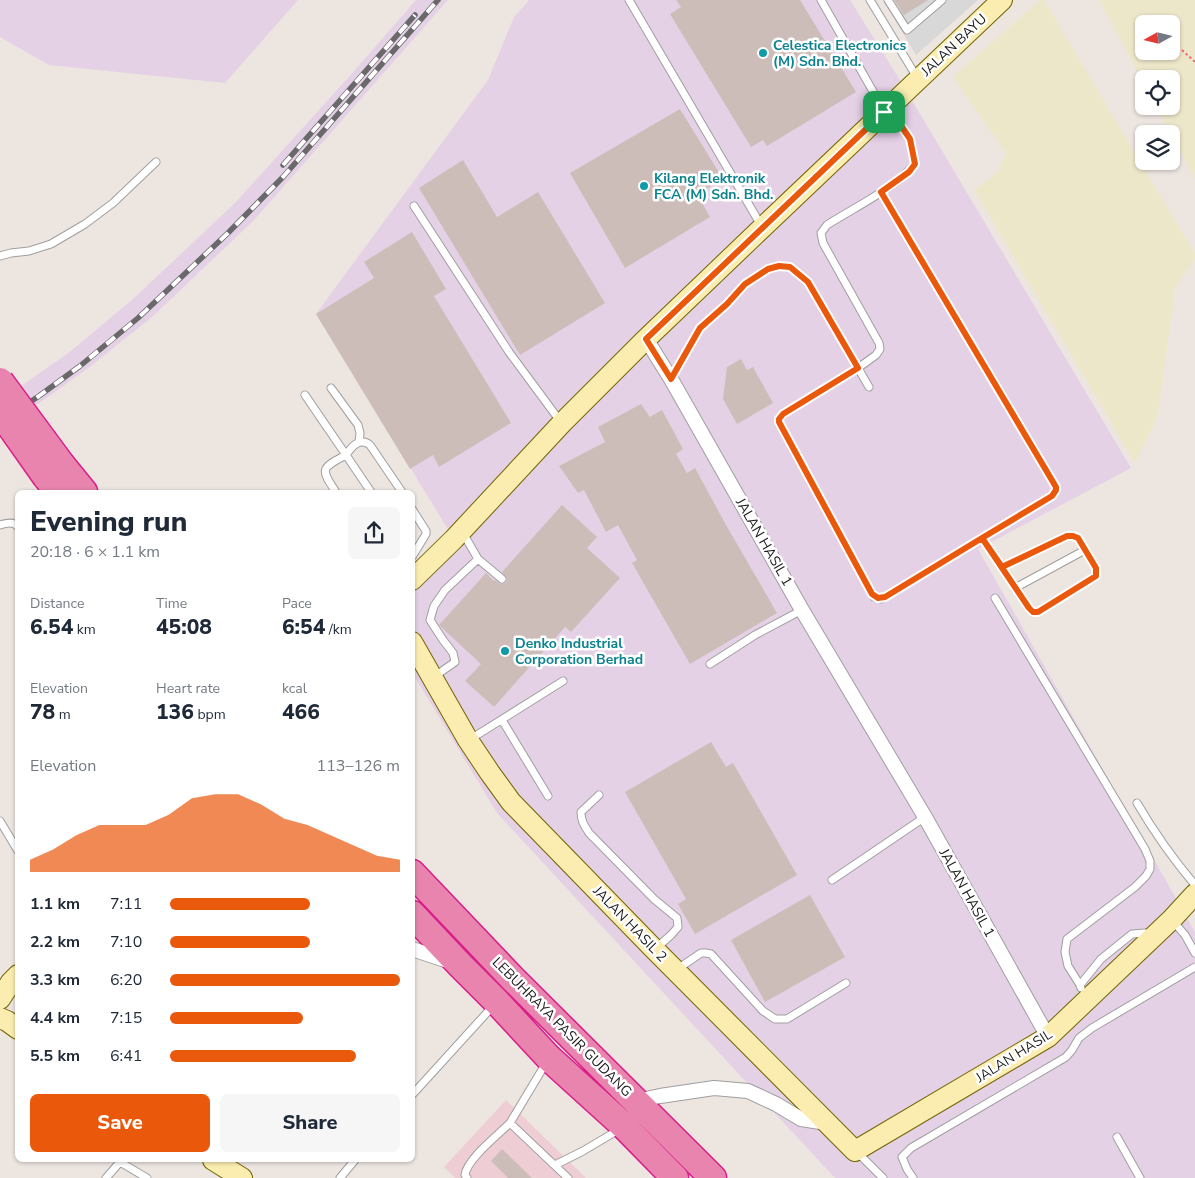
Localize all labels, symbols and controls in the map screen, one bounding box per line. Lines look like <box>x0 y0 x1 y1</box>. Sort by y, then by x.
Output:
street label: JALAN BAYU <box>916 10 991 81</box>
north arrow <box>1135 15 1180 60</box>
map controls <box>1135 15 1180 170</box>
place label: Celestica Electronics (M) Sdn. Bhd. <box>773 36 906 71</box>
marker: Celestica Electronics (M) Sdn. Bhd. <box>757 47 769 59</box>
button: locate <box>1135 70 1180 115</box>
pin <box>863 91 905 133</box>
icon: arrive <box>870 98 898 126</box>
button: layers <box>1135 125 1180 170</box>
place label: Kilang Elektronik FCA (M) Sdn. Bhd. <box>654 169 774 204</box>
marker: Kilang Elektronik FCA (M) Sdn. Bhd. <box>638 180 650 192</box>
street label: JALAN HASIL 1 <box>731 494 797 590</box>
text: Evening run <box>30 503 187 541</box>
button: share <box>348 507 400 559</box>
text: 20:18 · 6 × 1.1 km <box>30 541 160 563</box>
text: Distance <box>30 594 84 613</box>
text: Time <box>156 594 187 613</box>
text: Pace <box>282 594 312 613</box>
text: 6.54 <box>30 613 73 641</box>
text: 45:08 <box>156 613 212 641</box>
text: 6:54 <box>282 613 325 641</box>
text: km <box>73 620 96 639</box>
text: /km <box>325 620 352 639</box>
place label: Denko Industrial Corporation Berhad <box>515 634 643 669</box>
marker: Denko Industrial Corporation Berhad <box>499 645 511 657</box>
text: Elevation <box>30 679 88 698</box>
text: Heart rate <box>156 679 220 698</box>
text: kcal <box>282 679 307 698</box>
text: 78 <box>30 698 55 726</box>
text: 136 <box>156 698 194 726</box>
text: 466 <box>282 698 320 726</box>
text: m <box>55 705 71 724</box>
text: bpm <box>194 705 226 724</box>
text: Elevation <box>30 755 96 777</box>
text: 113–126 m <box>317 755 400 777</box>
street label: JALAN HASIL 1 <box>934 844 999 941</box>
street label: JALAN HASIL 2 <box>588 881 671 966</box>
text: 1.1 km <box>30 893 80 915</box>
text: 7:11 <box>110 893 142 915</box>
text: 2.2 km <box>30 931 80 953</box>
text: 7:10 <box>110 931 142 953</box>
street label: LEBUHRAYA PASIR GUDANG <box>488 953 636 1101</box>
text: 3.3 km <box>30 969 80 991</box>
text: 6:20 <box>110 969 142 991</box>
text: 4.4 km <box>30 1007 80 1029</box>
text: 7:15 <box>110 1007 142 1029</box>
street label: JALAN HASIL <box>971 1025 1056 1088</box>
text: 5.5 km <box>30 1045 80 1067</box>
text: 6:41 <box>110 1045 142 1067</box>
button: Save <box>30 1094 210 1152</box>
button: Share <box>220 1094 400 1152</box>

